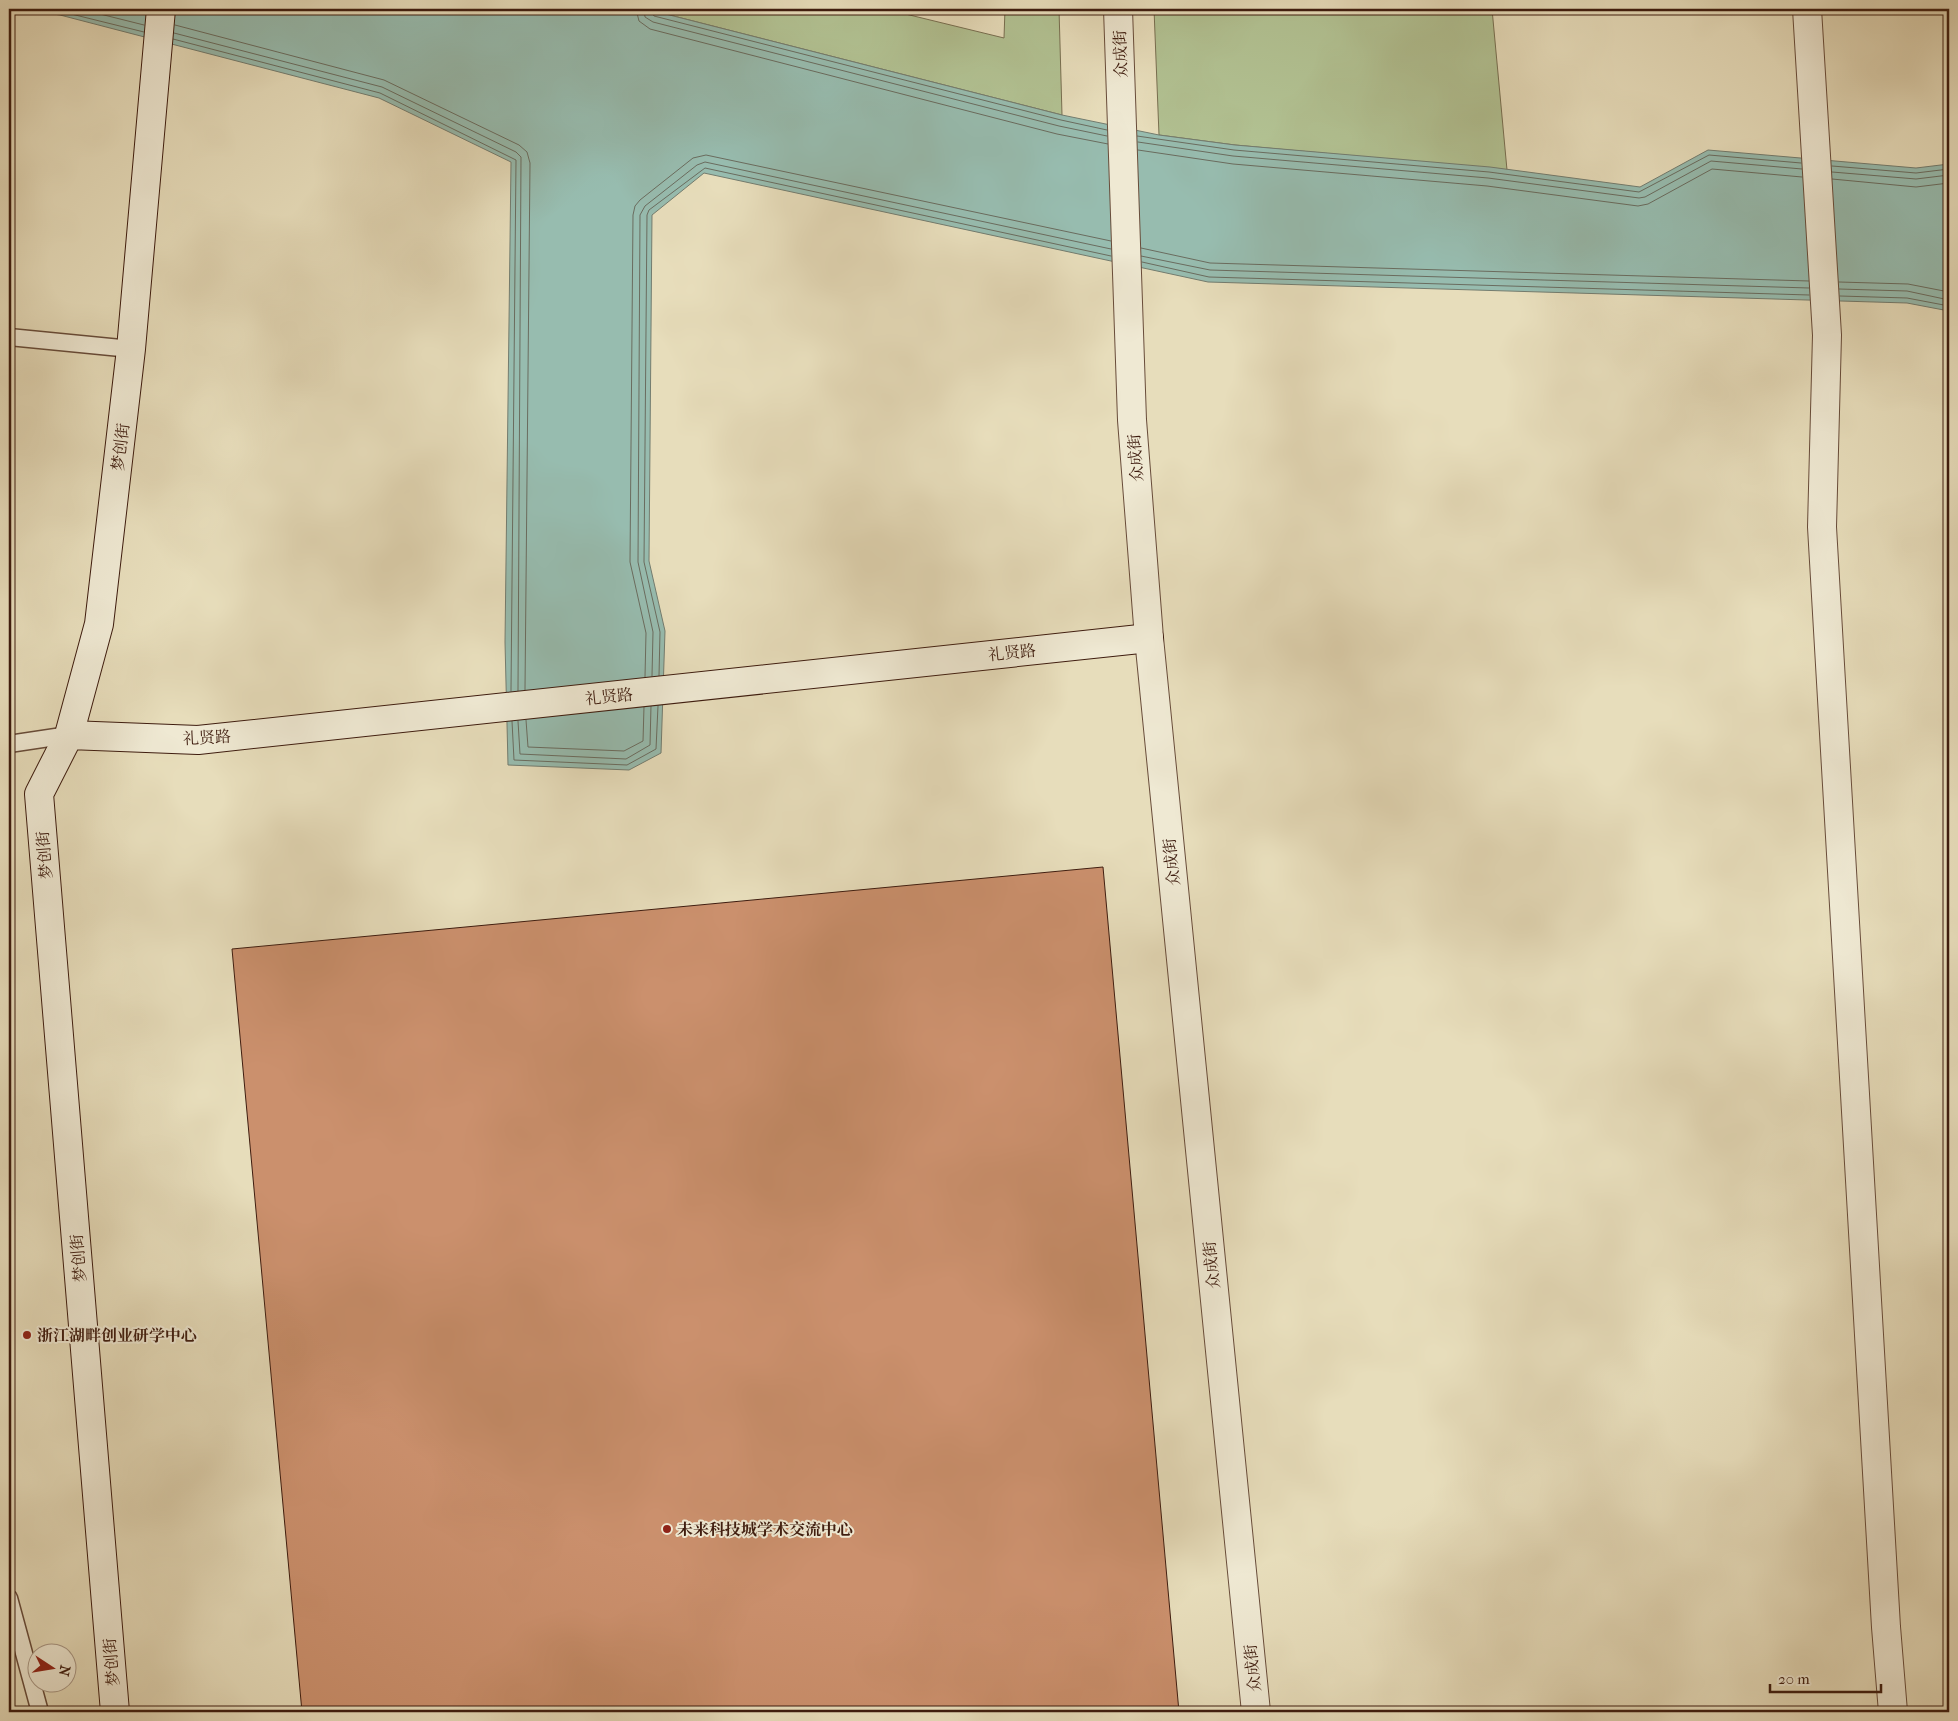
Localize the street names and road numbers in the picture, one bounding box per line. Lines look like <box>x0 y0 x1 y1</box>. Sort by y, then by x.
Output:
street label: 众成街 <box>1110 30 1131 78</box>
street label: 梦创街 <box>108 422 133 472</box>
street label: 众成街 <box>1124 433 1147 483</box>
street label: 礼贤路 <box>987 641 1037 664</box>
street label: 礼贤路 <box>584 685 634 708</box>
street label: 礼贤路 <box>183 727 231 748</box>
street label: 梦创街 <box>33 830 56 880</box>
street label: 众成街 <box>1160 837 1183 887</box>
street label: 梦创街 <box>67 1233 90 1283</box>
street label: 众成街 <box>1200 1240 1223 1290</box>
street label: 梦创街 <box>100 1637 123 1687</box>
street label: 众成街 <box>1241 1643 1264 1693</box>

